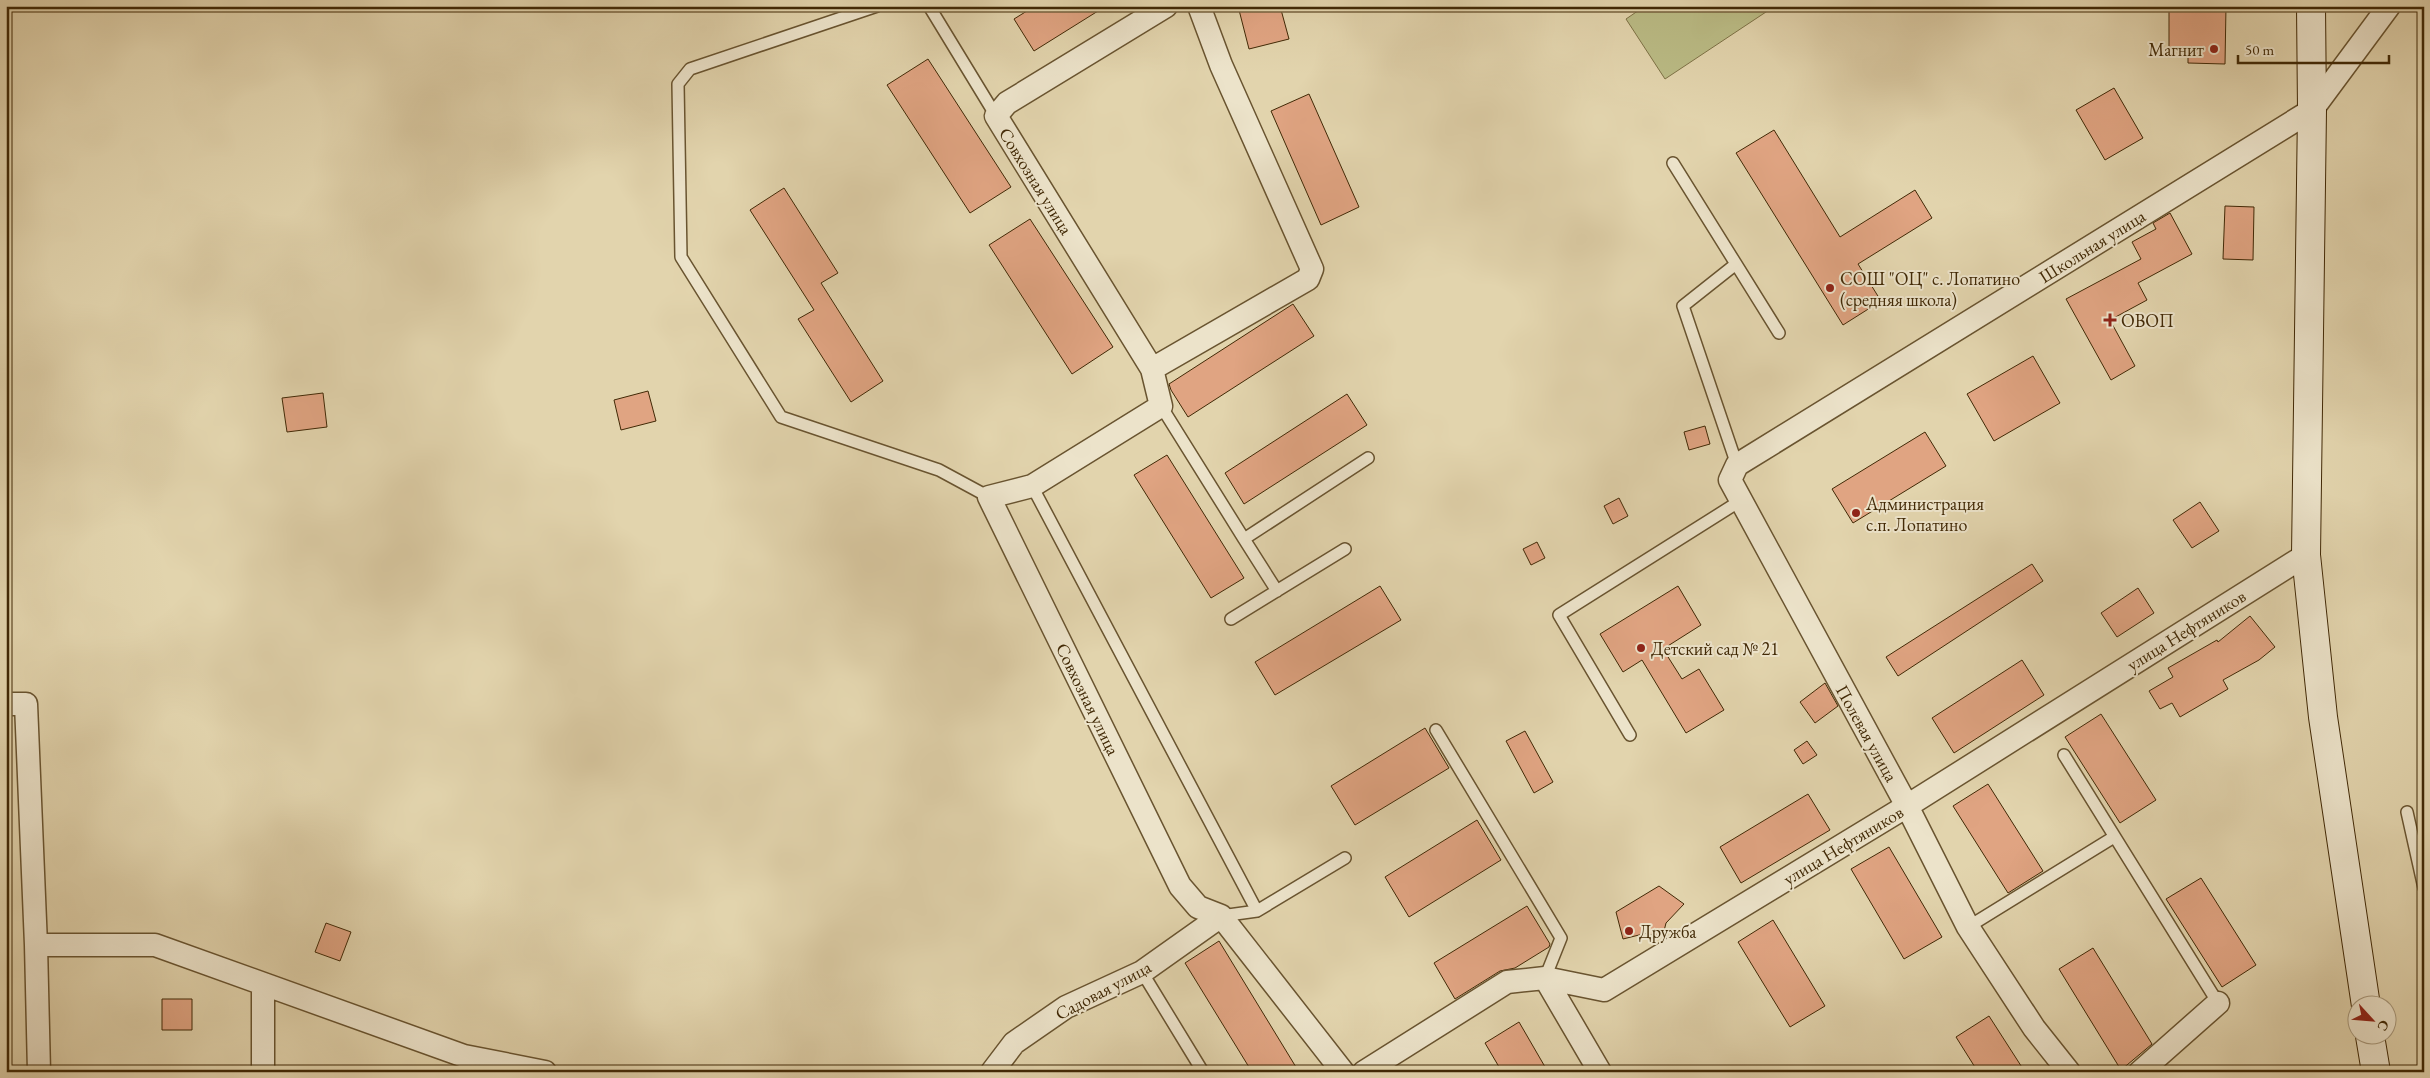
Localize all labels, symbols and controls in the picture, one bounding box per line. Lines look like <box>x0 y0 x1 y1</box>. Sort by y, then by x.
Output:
scale bar <box>2238 32 2389 64</box>
place label: Магнит <box>2148 38 2205 61</box>
text: 50 m <box>2245 40 2274 59</box>
marker: Магнит <box>2208 43 2220 55</box>
street label: Совхозная улица <box>994 123 1079 240</box>
street label: Школьная улица <box>2035 204 2150 288</box>
place label: СОШ "ОЦ" с. Лопатино (средняя школа) <box>1840 267 2020 311</box>
marker: СОШ "ОЦ" с. Лопатино (средняя школа) <box>1824 282 1836 294</box>
place label: ОВОП <box>2121 309 2174 332</box>
marker: ОВОП <box>2103 313 2117 327</box>
place label: Администрация с.п. Лопатино <box>1865 492 1984 536</box>
marker: Администрация с.п. Лопатино <box>1850 507 1862 519</box>
street label: улица Нефтяников <box>2122 584 2250 676</box>
place label: Детский сад № 21 <box>1651 637 1779 660</box>
street label: Совхозная улица <box>1051 639 1125 760</box>
marker: Детский сад № 21 <box>1635 642 1647 654</box>
street label: Полевая улица <box>1831 680 1904 786</box>
street label: улица Нефтяников <box>1779 800 1908 890</box>
place label: Дружба <box>1639 920 1697 943</box>
marker: Дружба <box>1623 925 1635 937</box>
street label: Садовая улица <box>1051 955 1156 1025</box>
north arrow <box>2348 996 2398 1046</box>
text: С <box>2373 1017 2394 1034</box>

